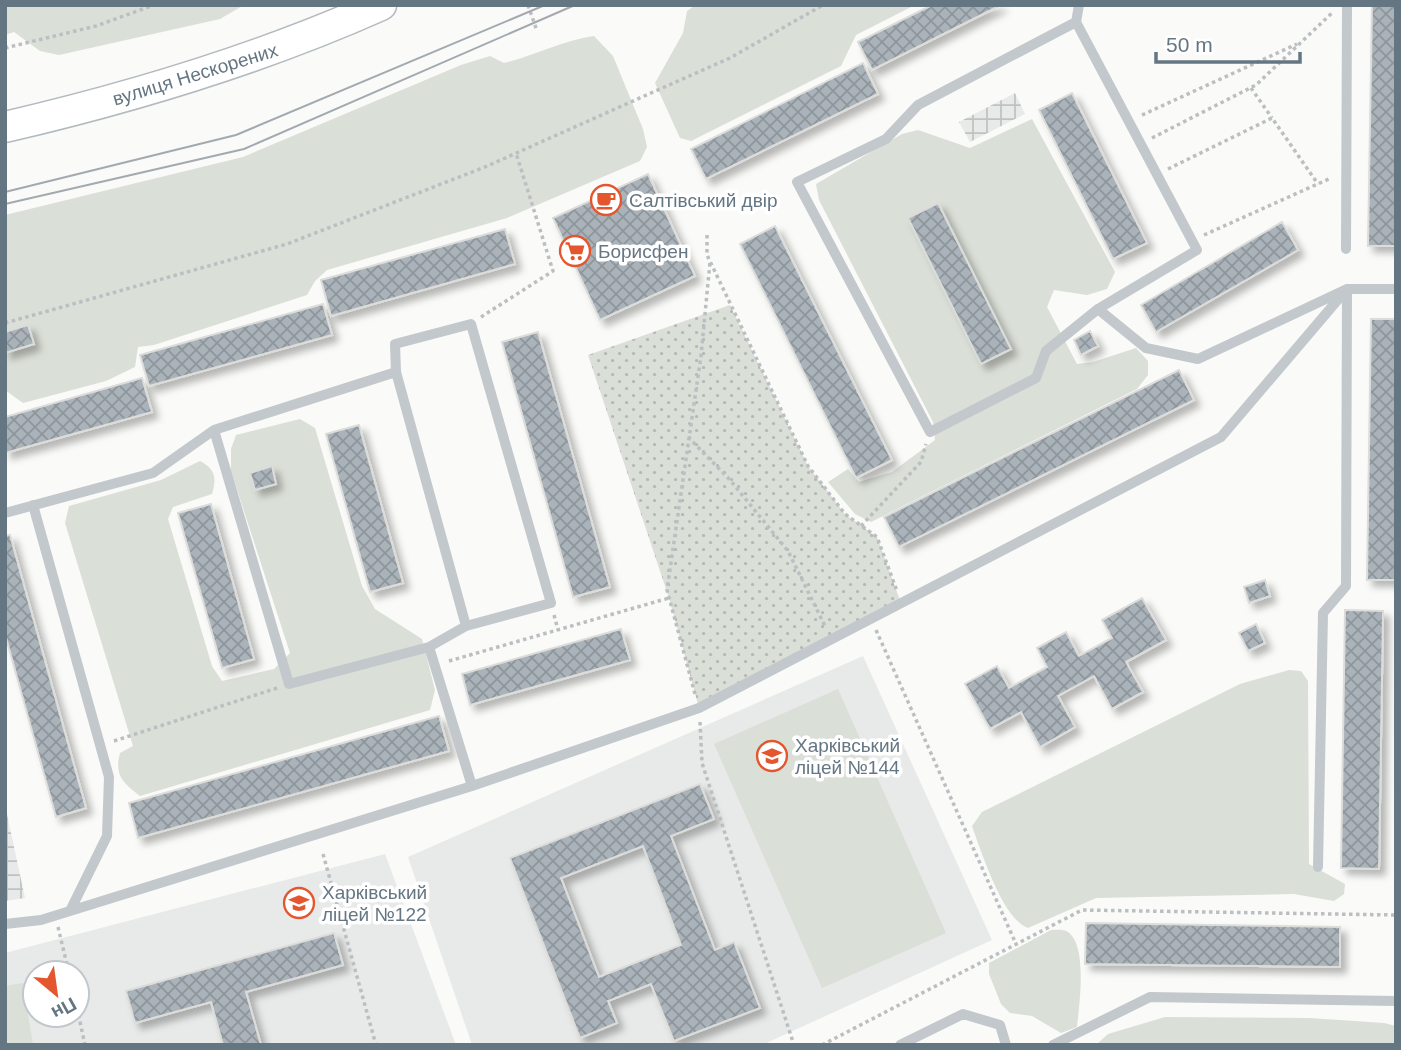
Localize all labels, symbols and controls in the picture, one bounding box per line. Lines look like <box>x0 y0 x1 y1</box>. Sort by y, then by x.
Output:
scale bar <box>1156 21 1300 65</box>
text: 50 m <box>1166 33 1213 56</box>
street label: вулиця Нескорених <box>110 39 281 110</box>
cafe icon: Салтівський двір <box>589 183 623 217</box>
place label: Салтівський двір <box>629 190 778 211</box>
supermarket icon: Борисфен <box>558 234 592 268</box>
place label: Борисфен <box>598 241 688 262</box>
place label: Харківський ліцей №144 <box>795 735 900 778</box>
school or university icon: Харківський ліцей №144 <box>755 739 789 773</box>
place label: Харківський ліцей №122 <box>322 882 427 925</box>
school or university icon: Харківський ліцей №122 <box>282 886 316 920</box>
north arrow <box>21 959 91 1029</box>
text: Пн <box>48 993 80 1024</box>

